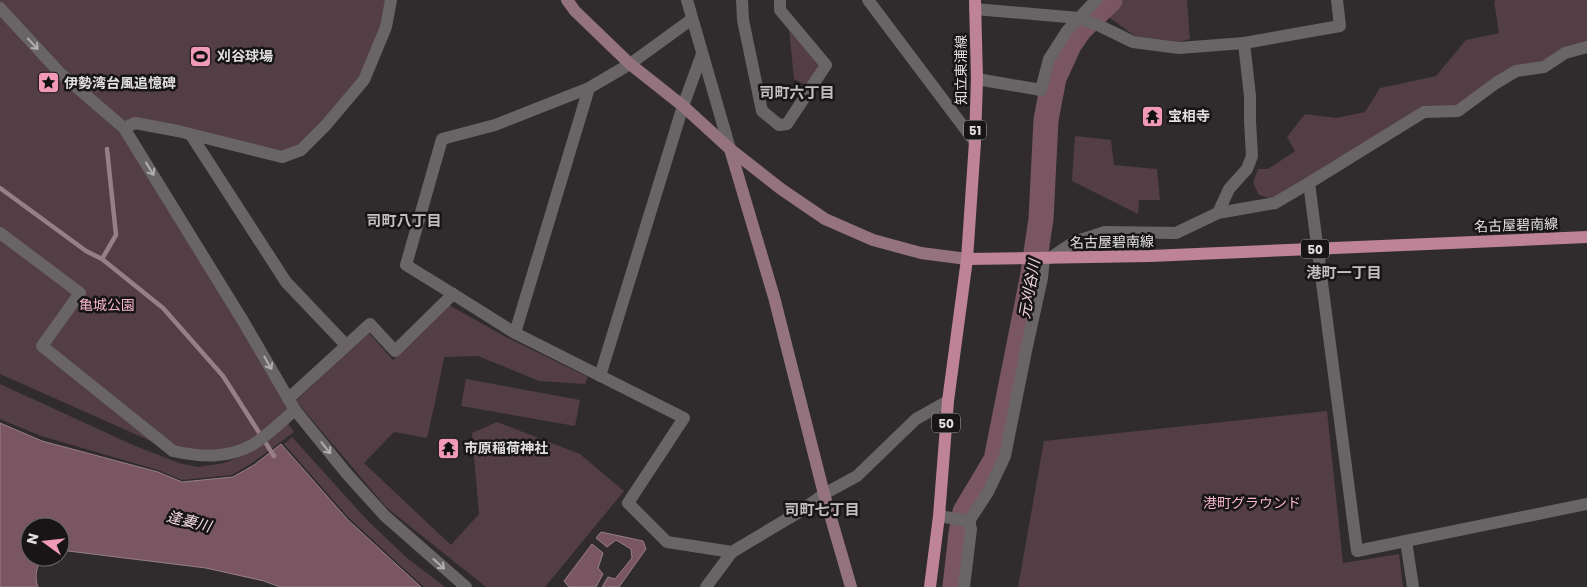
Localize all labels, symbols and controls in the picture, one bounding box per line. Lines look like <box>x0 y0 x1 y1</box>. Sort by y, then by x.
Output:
street label: 知立東浦線 <box>951 35 971 105</box>
one-way arrow <box>27 38 39 51</box>
sports icon: 刈谷球場 <box>189 44 213 68</box>
place label: 刈谷球場 <box>217 46 273 66</box>
place icon: 伊勢湾台風追憶碑 <box>36 71 60 95</box>
place label: 伊勢湾台風追憶碑 <box>64 73 176 93</box>
district label: 司町六丁目 <box>759 82 835 103</box>
temple icon: 宝相寺 <box>1140 104 1164 128</box>
place label: 宝相寺 <box>1168 106 1210 126</box>
road number: 51 <box>964 120 986 140</box>
one-way arrow <box>145 162 155 176</box>
district label: 司町八丁目 <box>366 210 442 231</box>
street label: 名古屋碧南線 <box>1474 214 1558 236</box>
street label: 名古屋碧南線 <box>1070 231 1154 253</box>
road number: 50 <box>1301 240 1329 258</box>
water label: 元刈谷川 <box>1013 256 1045 320</box>
district label: 港町一丁目 <box>1306 262 1382 283</box>
park label: 亀城公園 <box>79 295 135 315</box>
one-way arrow <box>263 356 273 370</box>
road number: 50 <box>932 413 960 432</box>
temple icon: 市原稲荷神社 <box>436 436 460 460</box>
place label: 市原稲荷神社 <box>464 438 548 458</box>
one-way arrow <box>320 441 331 454</box>
park label: 港町グラウンド <box>1203 493 1301 513</box>
district label: 司町七丁目 <box>784 499 860 520</box>
water label: 逢妻川 <box>165 505 215 537</box>
north arrow <box>20 517 70 567</box>
text: N <box>21 531 43 546</box>
one-way arrow <box>432 559 445 570</box>

